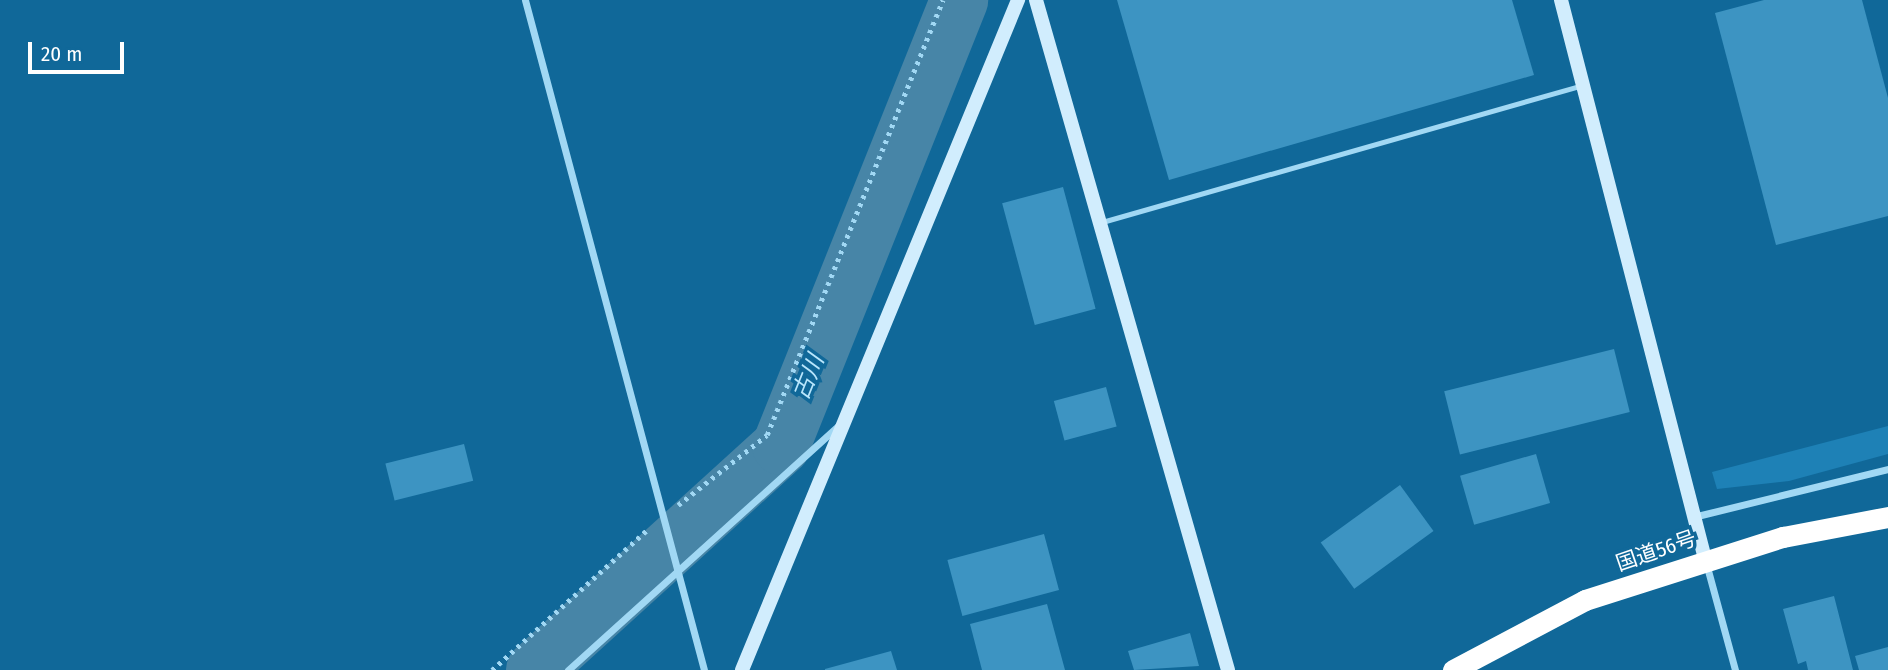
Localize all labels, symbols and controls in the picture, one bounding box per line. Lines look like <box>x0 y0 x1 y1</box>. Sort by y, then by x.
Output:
scale bar <box>32 28 128 72</box>
text: 20 m <box>41 41 82 67</box>
water label: 古川 <box>787 351 829 403</box>
street label: 国道56号 <box>1613 526 1699 576</box>

